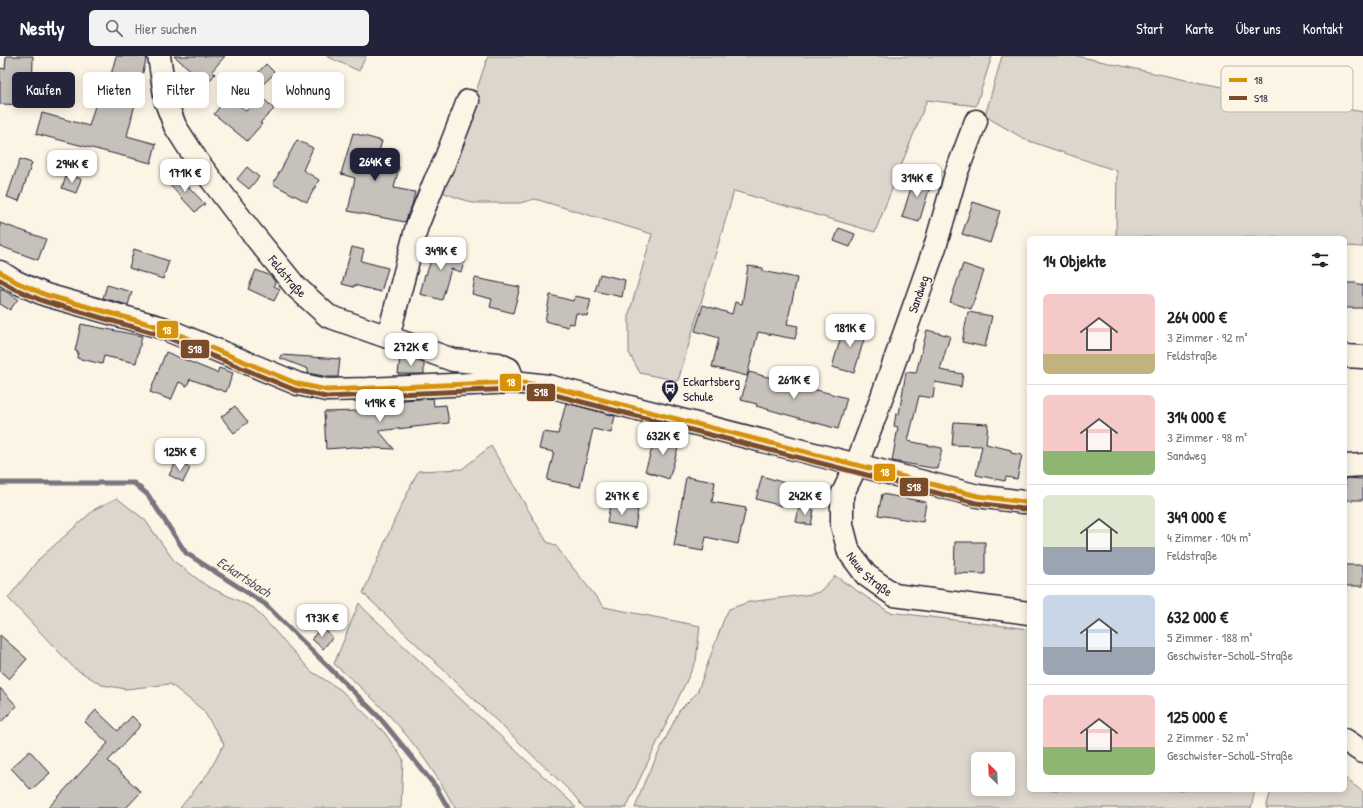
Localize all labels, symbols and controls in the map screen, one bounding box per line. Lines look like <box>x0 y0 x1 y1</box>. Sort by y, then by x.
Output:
search box <box>89 10 369 46</box>
text: Nestly <box>20 15 65 41</box>
icon: search <box>103 17 125 39</box>
text: Hier suchen <box>135 18 197 39</box>
text: Start <box>1136 19 1163 38</box>
text: Karte <box>1185 19 1214 38</box>
text: Über uns <box>1236 19 1281 38</box>
text: Kontakt <box>1303 19 1343 38</box>
legend <box>1221 66 1353 112</box>
chip: Kaufen <box>12 72 75 108</box>
chip: Mieten <box>83 72 145 108</box>
chip: Filter <box>153 72 209 108</box>
chip: Neu <box>217 72 264 108</box>
chip: Wohnung <box>272 72 344 108</box>
text: 18 <box>1254 73 1263 87</box>
text: S18 <box>1254 91 1268 105</box>
pin: 264K € <box>342 148 408 182</box>
pin: 294K € <box>39 150 105 184</box>
text: 264K € <box>359 152 391 170</box>
text: 294K € <box>56 154 88 172</box>
pin: 171K € <box>152 159 218 193</box>
text: 171K € <box>169 163 201 181</box>
pin: 314K € <box>884 164 950 198</box>
text: 314K € <box>901 168 933 186</box>
pin: 349K € <box>408 237 474 271</box>
text: 349K € <box>425 241 457 259</box>
text: 14 Objekte <box>1043 249 1106 272</box>
icon: filters <box>1309 249 1331 271</box>
street label: Feldstraße <box>264 250 311 301</box>
street label: Sandweg <box>903 272 933 315</box>
text: 264 000 € <box>1167 305 1227 328</box>
icon: home <box>1075 310 1123 358</box>
pin: 181K € <box>817 314 883 348</box>
text: 181K € <box>834 318 866 336</box>
line badge: 18 <box>156 320 179 339</box>
text: 18 <box>163 323 172 337</box>
text: 3 Zimmer · 92 m² <box>1167 328 1247 346</box>
pin: 272K € <box>378 333 444 367</box>
text: 272K € <box>394 337 428 355</box>
line badge: S18 <box>180 339 210 359</box>
text: S18 <box>188 342 202 356</box>
text: Feldstraße <box>1167 346 1217 364</box>
pin: 261K € <box>761 366 827 400</box>
text: 261K € <box>778 370 810 388</box>
place label: Eckartsberg Schule <box>683 372 740 405</box>
line badge: 18 <box>499 373 522 392</box>
text: 18 <box>507 375 516 389</box>
bus stop icon: Eckartsberg Schule <box>660 378 680 403</box>
line badge: S18 <box>526 383 556 402</box>
text: S18 <box>534 385 548 399</box>
pin: 419K € <box>347 389 413 423</box>
text: 419K € <box>365 393 395 411</box>
text: 314 000 € <box>1167 405 1226 428</box>
icon: home <box>1075 411 1123 459</box>
pin: 632K € <box>630 422 696 456</box>
text: 632K € <box>646 426 680 444</box>
text: 3 Zimmer · 98 m² <box>1167 428 1247 446</box>
pin: 125K € <box>147 438 213 472</box>
text: 125K € <box>164 442 196 460</box>
text: Sandweg <box>1167 446 1206 464</box>
line badge: 18 <box>873 463 896 482</box>
text: 18 <box>881 465 890 479</box>
line badge: S18 <box>899 477 929 497</box>
text: S18 <box>907 480 921 494</box>
pin: 247K € <box>589 482 655 516</box>
pin: 242K € <box>772 482 838 516</box>
text: 247K € <box>605 486 639 504</box>
text: 242K € <box>788 486 822 504</box>
text: 349 000 € <box>1167 505 1226 528</box>
icon: home <box>1075 511 1123 559</box>
text: 4 Zimmer · 104 m² <box>1167 528 1251 546</box>
text: Feldstraße <box>1167 546 1217 564</box>
street label: Neue Straße <box>843 548 896 600</box>
water label: Eckartsbach <box>213 552 276 602</box>
pin: 173K € <box>289 604 355 638</box>
text: 632 000 € <box>1167 605 1228 628</box>
text: 173K € <box>305 608 339 626</box>
icon: home <box>1075 611 1123 659</box>
text: 5 Zimmer · 188 m² <box>1167 628 1252 646</box>
text: Geschwister-Scholl-Straße <box>1167 646 1293 664</box>
text: 125 000 € <box>1167 705 1227 728</box>
icon: home <box>1075 711 1123 759</box>
text: 2 Zimmer · 52 m² <box>1167 728 1248 746</box>
text: Geschwister-Scholl-Straße <box>1167 746 1293 764</box>
north arrow <box>971 752 1015 796</box>
map controls <box>971 752 1015 796</box>

